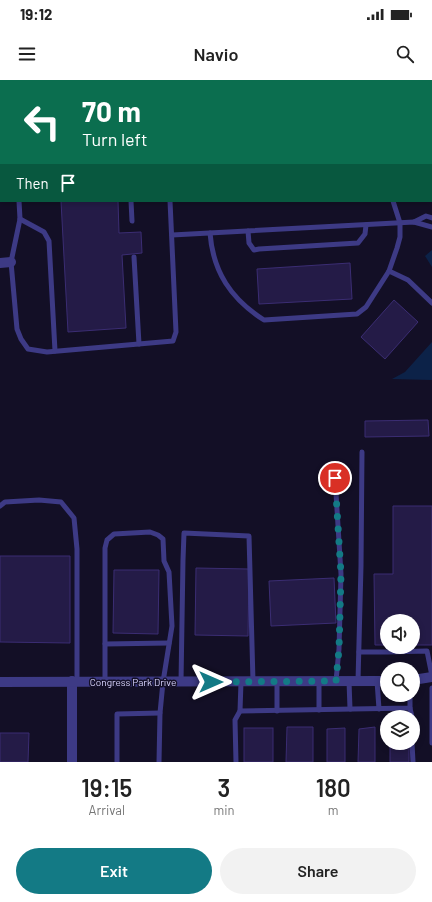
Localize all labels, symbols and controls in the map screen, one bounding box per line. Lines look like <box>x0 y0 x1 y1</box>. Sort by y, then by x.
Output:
text: 19:12 <box>20 5 52 23</box>
icon: menu <box>16 43 38 65</box>
text: Navio <box>194 43 238 65</box>
icon: search <box>394 43 416 65</box>
text: 70 m <box>82 94 141 128</box>
icon: left <box>16 96 68 148</box>
text: Turn left <box>82 128 148 150</box>
icon: arrive <box>57 172 79 194</box>
text: Then <box>16 174 49 192</box>
pin <box>318 461 352 495</box>
icon: arrive <box>324 467 346 489</box>
map controls <box>380 614 420 750</box>
button: sound <box>380 614 420 654</box>
position arrow <box>190 661 232 703</box>
button: search <box>380 662 420 702</box>
street label: Congress Park Drive <box>90 676 176 688</box>
button: layers <box>380 710 420 750</box>
text: 19:15 <box>81 773 132 802</box>
text: 3 <box>218 773 230 802</box>
text: 180 <box>316 773 351 802</box>
text: Arrival <box>89 802 125 818</box>
text: min <box>213 802 234 818</box>
text: m <box>328 802 339 818</box>
button: Exit <box>16 848 212 894</box>
button: Share <box>220 848 416 894</box>

